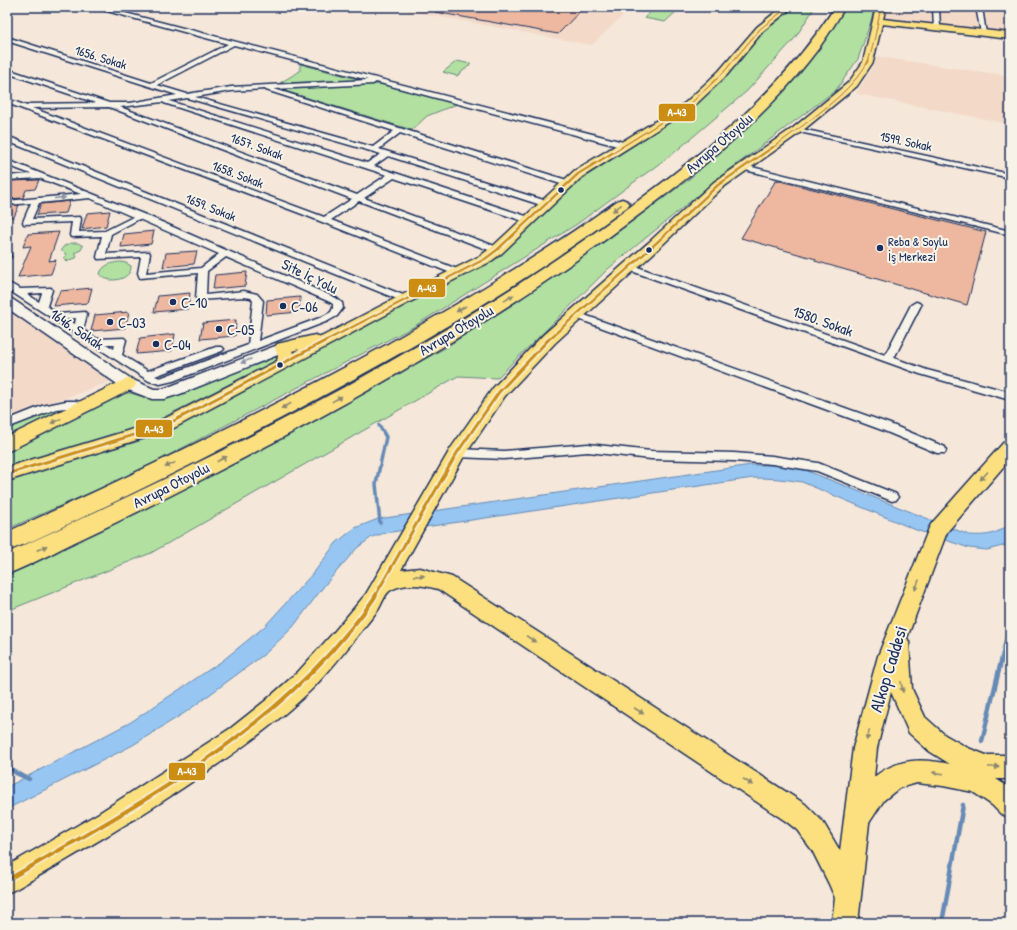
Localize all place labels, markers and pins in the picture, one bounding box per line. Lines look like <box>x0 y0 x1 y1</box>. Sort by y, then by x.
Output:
unlabelled marker <box>556 185 566 195</box>
place label: Reba & Soylu İş Merkezi <box>888 232 948 265</box>
marker: Reba & Soylu İş Merkezi <box>875 243 885 253</box>
unlabelled marker <box>644 245 654 255</box>
place label: C-10 <box>181 292 208 313</box>
place label: C-06 <box>291 296 318 317</box>
marker: C-10 <box>168 297 178 307</box>
marker: C-06 <box>278 301 288 311</box>
place label: C-03 <box>118 312 146 333</box>
marker: C-03 <box>105 317 115 327</box>
place label: C-05 <box>227 319 255 340</box>
marker: C-05 <box>214 324 224 334</box>
place label: C-04 <box>164 334 191 355</box>
marker: C-04 <box>151 339 161 349</box>
unlabelled marker <box>275 360 285 370</box>

